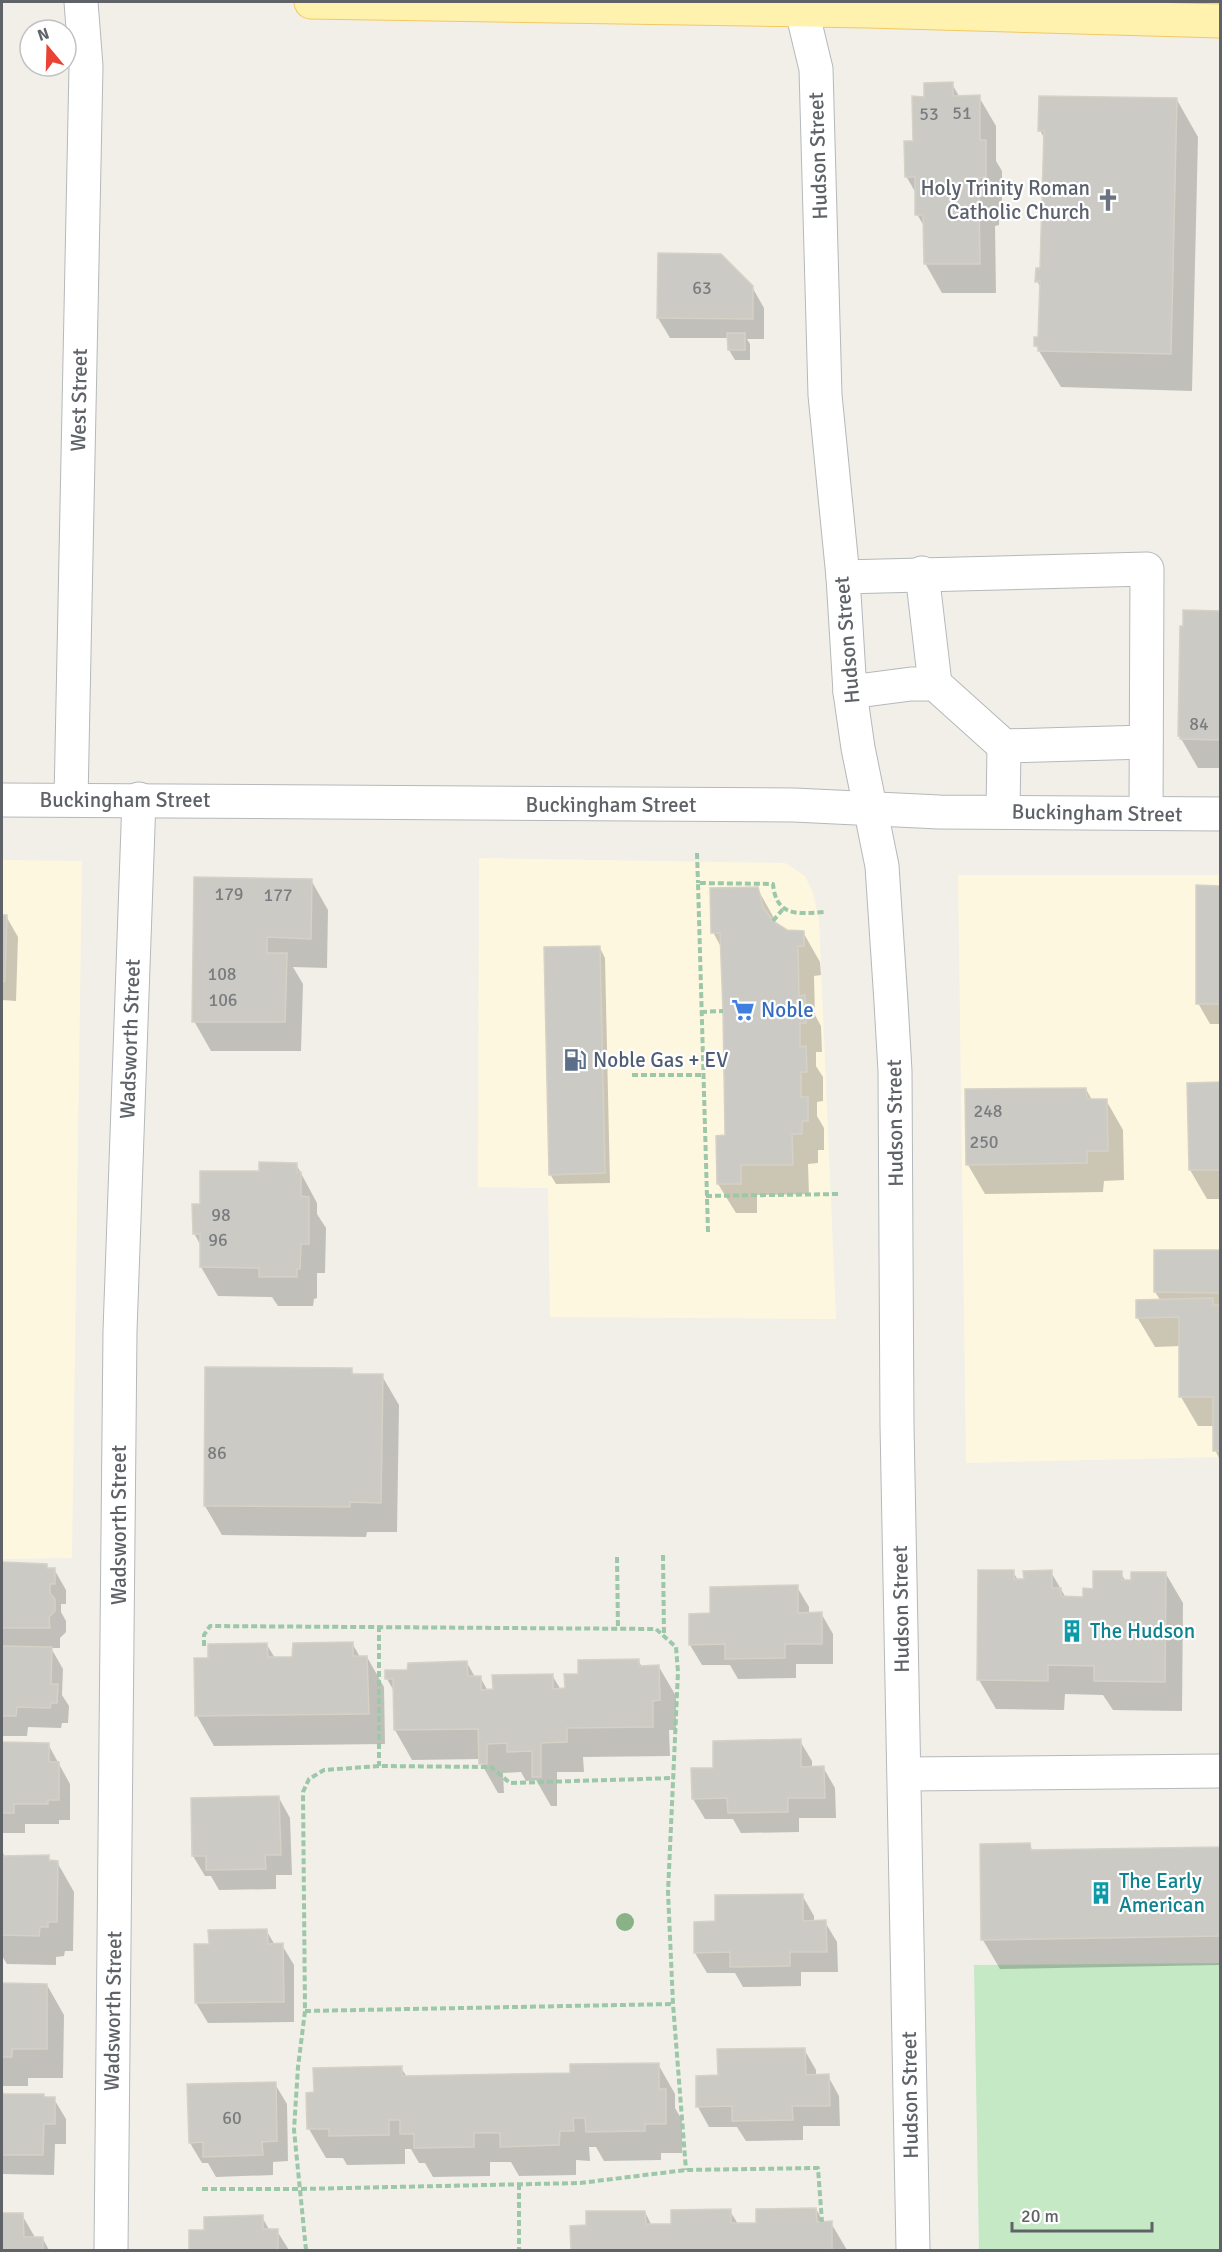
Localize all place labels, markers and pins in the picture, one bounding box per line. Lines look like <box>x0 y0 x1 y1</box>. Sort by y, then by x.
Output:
place label: Holy Trinity Roman Catholic Church <box>920 175 1090 225</box>
church icon: Holy Trinity Roman Catholic Church <box>1095 187 1121 213</box>
supermarket icon: Noble <box>730 997 756 1023</box>
place label: Noble <box>761 997 814 1023</box>
fuel station icon: Noble Gas + EV <box>562 1047 588 1073</box>
place label: Noble Gas + EV <box>593 1047 728 1073</box>
building icon: The Hudson <box>1059 1618 1085 1644</box>
place label: The Hudson <box>1090 1618 1195 1644</box>
place label: The Early American <box>1119 1868 1205 1918</box>
building icon: The Early American <box>1088 1880 1114 1906</box>

